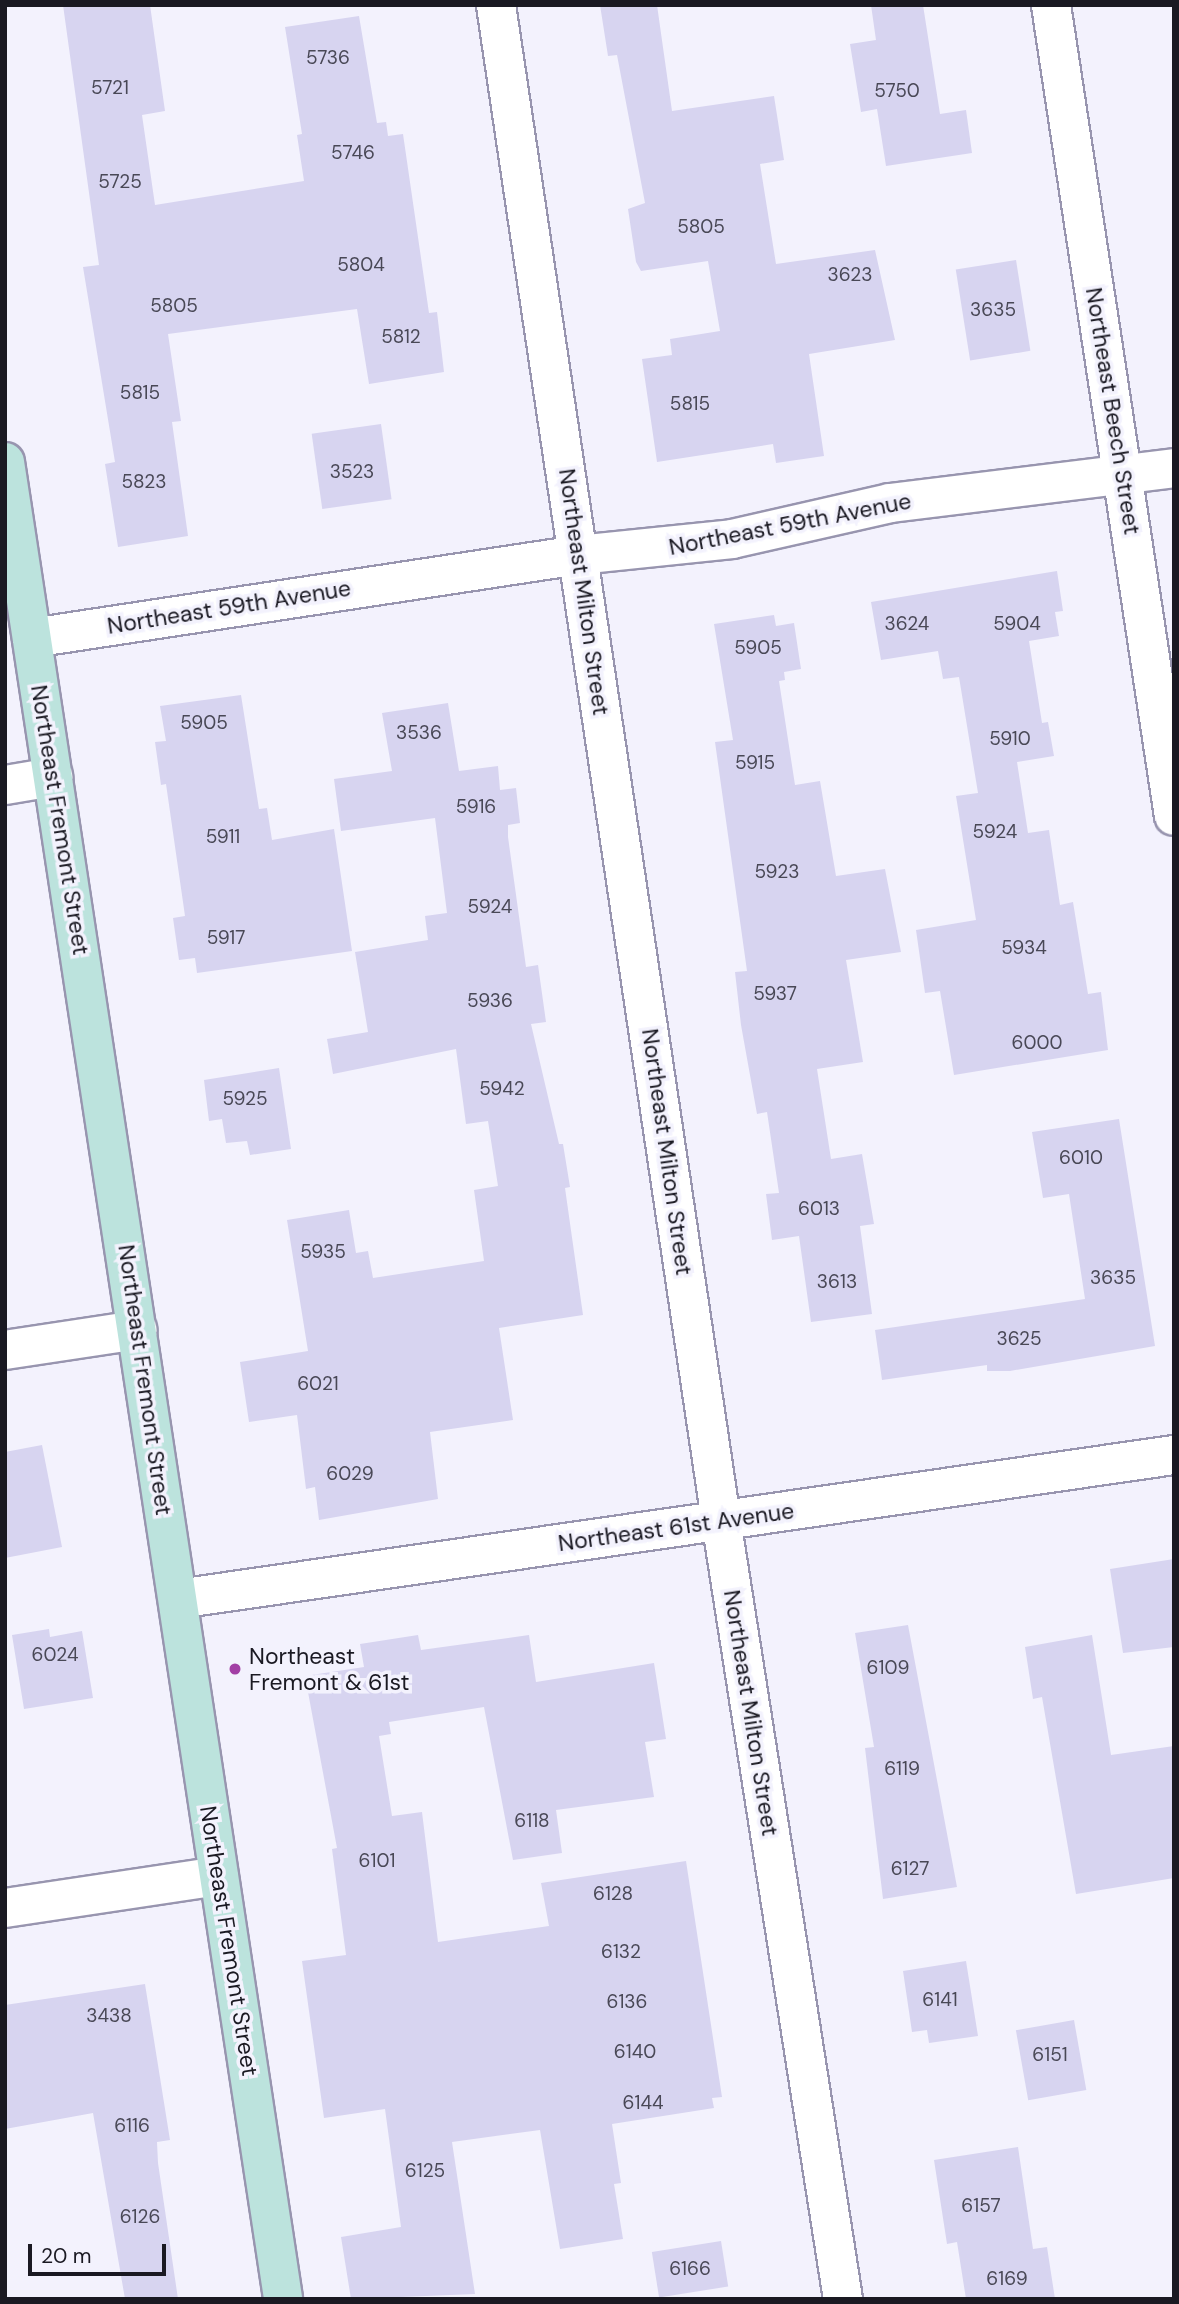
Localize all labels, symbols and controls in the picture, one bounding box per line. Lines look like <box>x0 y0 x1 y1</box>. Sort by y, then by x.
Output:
house number: 5736 <box>306 47 350 69</box>
house number: 5721 <box>91 77 129 99</box>
house number: 5750 <box>874 80 920 102</box>
house number: 5746 <box>331 142 375 164</box>
house number: 5725 <box>98 171 142 193</box>
house number: 5805 <box>677 216 725 238</box>
house number: 5804 <box>337 254 385 276</box>
house number: 3623 <box>828 264 872 286</box>
street label: Northeast Beech Street <box>1080 286 1146 536</box>
house number: 5805 <box>150 295 198 317</box>
house number: 3635 <box>970 299 1016 321</box>
house number: 5812 <box>381 326 421 348</box>
house number: 5815 <box>120 382 160 404</box>
house number: 5815 <box>670 393 710 415</box>
house number: 3523 <box>330 461 374 483</box>
street label: Northeast Milton Street <box>553 467 615 717</box>
house number: 5823 <box>122 471 166 493</box>
street label: Northeast 59th Avenue <box>666 487 914 561</box>
street label: Northeast 59th Avenue <box>105 574 353 640</box>
house number: 3624 <box>885 613 929 635</box>
house number: 5904 <box>993 613 1041 635</box>
house number: 5905 <box>734 637 782 659</box>
street label: Northeast Fremont Street <box>25 683 95 957</box>
house number: 5905 <box>180 712 228 734</box>
house number: 3536 <box>396 722 442 744</box>
house number: 5910 <box>989 728 1031 750</box>
house number: 5915 <box>735 752 775 774</box>
house number: 5916 <box>456 796 496 818</box>
house number: 5924 <box>973 821 1017 843</box>
house number: 5911 <box>206 826 240 848</box>
house number: 5923 <box>755 861 799 883</box>
house number: 5924 <box>468 896 512 918</box>
house number: 5917 <box>207 927 245 949</box>
house number: 5934 <box>1001 937 1047 959</box>
house number: 5937 <box>753 983 797 1005</box>
house number: 5936 <box>467 990 513 1012</box>
street label: Northeast Milton Street <box>636 1027 698 1277</box>
house number: 6000 <box>1012 1032 1062 1054</box>
house number: 5942 <box>479 1078 525 1100</box>
house number: 5925 <box>222 1088 268 1110</box>
house number: 6010 <box>1059 1147 1103 1169</box>
house number: 6013 <box>798 1198 840 1220</box>
house number: 5935 <box>300 1241 346 1263</box>
street label: Northeast Fremont Street <box>112 1243 178 1517</box>
house number: 3635 <box>1090 1267 1136 1289</box>
house number: 3613 <box>817 1271 857 1293</box>
house number: 3625 <box>996 1328 1042 1350</box>
house number: 6021 <box>297 1373 339 1395</box>
house number: 6029 <box>326 1463 374 1485</box>
street label: Northeast 61st Avenue <box>556 1497 796 1557</box>
street label: Northeast Milton Street <box>718 1588 784 1838</box>
place label: Northeast Fremont & 61st <box>249 1642 410 1696</box>
house number: 6024 <box>32 1644 78 1666</box>
house number: 6109 <box>867 1657 909 1679</box>
marker: Northeast Fremont & 61st <box>227 1661 243 1677</box>
house number: 6119 <box>884 1758 920 1780</box>
street label: Northeast Fremont Street <box>194 1804 264 2078</box>
house number: 6118 <box>514 1810 550 1832</box>
house number: 6101 <box>359 1850 395 1872</box>
house number: 6127 <box>891 1858 929 1880</box>
house number: 6128 <box>593 1883 633 1905</box>
house number: 6132 <box>601 1941 641 1963</box>
house number: 6141 <box>922 1989 958 2011</box>
house number: 6136 <box>606 1991 648 2013</box>
house number: 3438 <box>86 2005 132 2027</box>
house number: 6140 <box>614 2041 656 2063</box>
house number: 6151 <box>1032 2044 1068 2066</box>
house number: 6144 <box>623 2092 663 2114</box>
house number: 6116 <box>114 2115 150 2137</box>
house number: 6125 <box>405 2160 445 2182</box>
house number: 6157 <box>961 2195 1001 2217</box>
house number: 6126 <box>120 2206 160 2228</box>
scale bar <box>32 2230 170 2274</box>
text: 20 m <box>41 2242 92 2270</box>
house number: 6166 <box>669 2258 711 2280</box>
house number: 6169 <box>986 2268 1028 2290</box>

